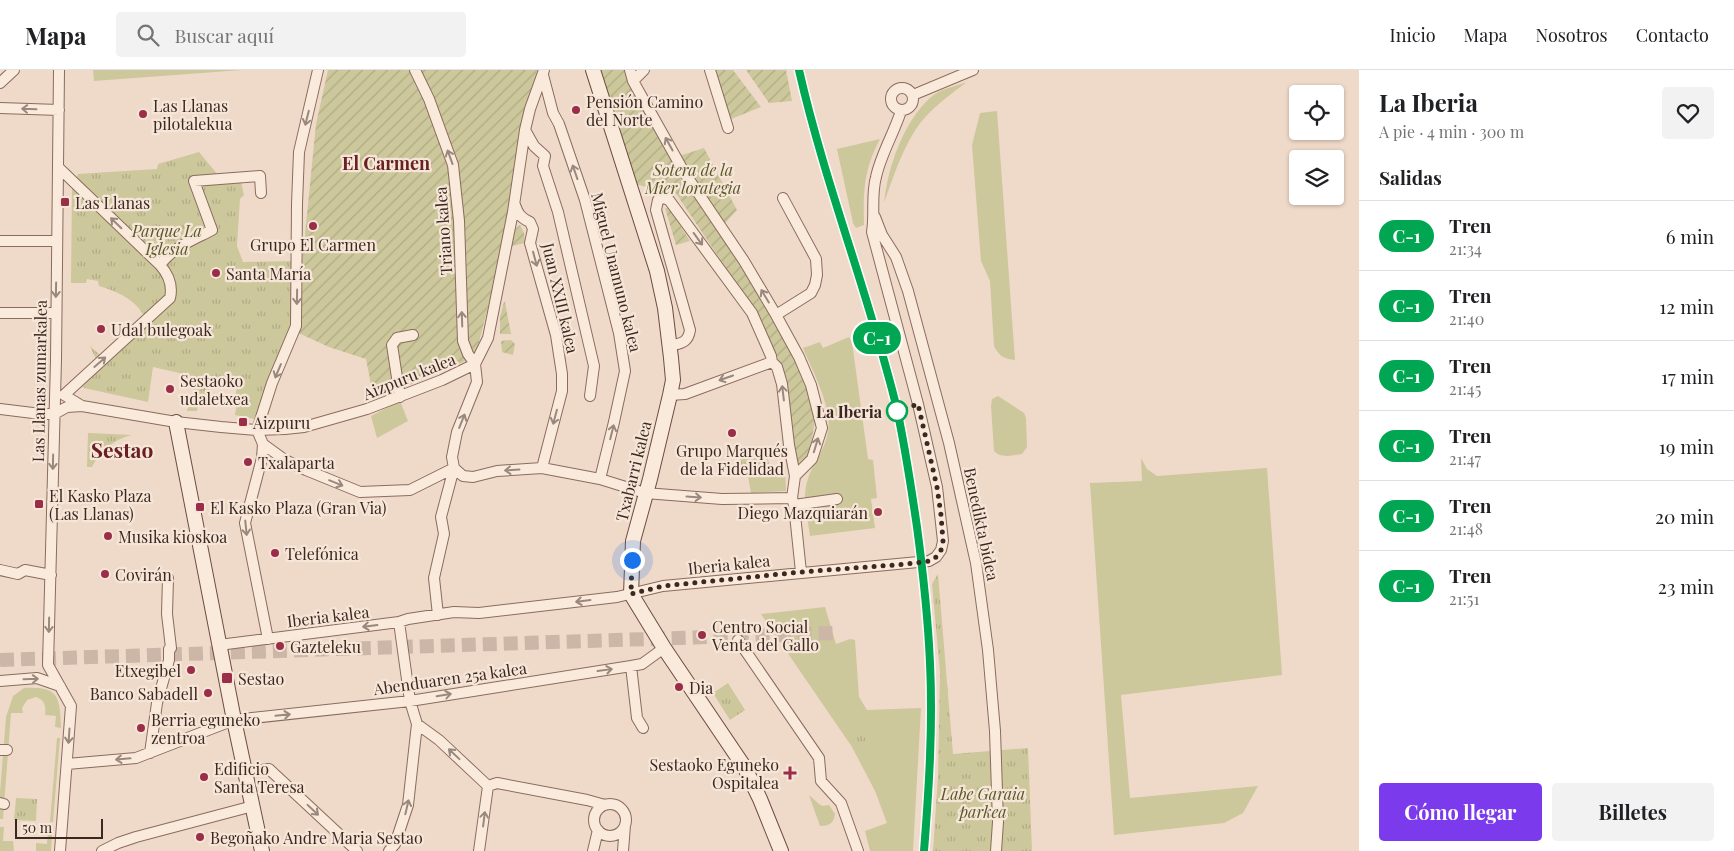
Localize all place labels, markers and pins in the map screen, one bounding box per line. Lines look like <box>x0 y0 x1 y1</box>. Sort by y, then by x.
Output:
place label: Pensión Camino del Norte <box>586 91 703 130</box>
place label: Las Llanas pilotalekua <box>153 95 232 134</box>
marker: Pensión Camino del Norte <box>570 104 582 116</box>
marker: Las Llanas pilotalekua <box>137 108 149 120</box>
place label: Las Llanas <box>75 192 150 213</box>
marker: Las Llanas <box>59 196 71 208</box>
marker: Grupo El Carmen <box>307 220 319 232</box>
place label: Grupo El Carmen <box>250 234 376 255</box>
place label: Santa María <box>226 263 311 284</box>
marker: Santa María <box>210 267 222 279</box>
place label: Udal bulegoak <box>111 319 212 340</box>
marker: Udal bulegoak <box>95 323 107 335</box>
place label: Sestaoko udaletxea <box>180 370 249 409</box>
marker: Sestaoko udaletxea <box>164 383 176 395</box>
marker: La Iberia <box>886 400 908 422</box>
place label: La Iberia <box>816 401 883 422</box>
place label: Aizpuru <box>252 412 310 433</box>
marker: Aizpuru <box>237 416 249 428</box>
marker: Grupo Marqués de la Fidelidad <box>726 427 738 439</box>
place label: Grupo Marqués de la Fidelidad <box>676 440 788 479</box>
place label: Txalaparta <box>258 452 335 473</box>
marker: Txalaparta <box>242 456 254 468</box>
place label: El Kasko Plaza (Las Llanas) <box>49 485 151 524</box>
place label: El Kasko Plaza (Gran Via) <box>210 497 387 518</box>
marker: El Kasko Plaza (Las Llanas) <box>33 498 45 510</box>
marker: El Kasko Plaza (Gran Via) <box>194 501 206 513</box>
place label: Diego Mazquiarán <box>738 502 868 523</box>
marker: Diego Mazquiarán <box>872 506 884 518</box>
place label: Musika kioskoa <box>118 526 227 547</box>
marker: Musika kioskoa <box>102 530 114 542</box>
place label: Telefónica <box>285 543 359 564</box>
marker: Telefónica <box>269 547 281 559</box>
place label: Covirán <box>115 564 172 585</box>
marker: Covirán <box>99 568 111 580</box>
place label: Centro Social Venta del Gallo <box>711 616 819 655</box>
marker: Centro Social Venta del Gallo <box>696 629 708 641</box>
place label: Gazteleku <box>290 636 361 657</box>
marker: Gazteleku <box>274 640 286 652</box>
place label: Etxegibel <box>115 660 181 681</box>
marker: Etxegibel <box>185 664 197 676</box>
place label: Sestao <box>238 668 285 689</box>
marker: Sestao <box>220 671 234 685</box>
place label: Dia <box>689 677 713 698</box>
marker: Dia <box>673 681 685 693</box>
place label: Banco Sabadell <box>90 683 198 704</box>
marker: Banco Sabadell <box>202 687 214 699</box>
place label: Berria eguneko zentroa <box>151 709 261 748</box>
marker: Berria eguneko zentroa <box>135 722 147 734</box>
place label: Sestaoko Eguneko Ospitalea <box>650 754 779 793</box>
place label: Edificio Santa Teresa <box>214 758 305 797</box>
marker: Sestaoko Eguneko Ospitalea <box>783 766 797 780</box>
marker: Edificio Santa Teresa <box>198 771 210 783</box>
place label: Begoñako Andre Maria Sestao <box>210 827 423 848</box>
marker: Begoñako Andre Maria Sestao <box>194 831 206 843</box>

